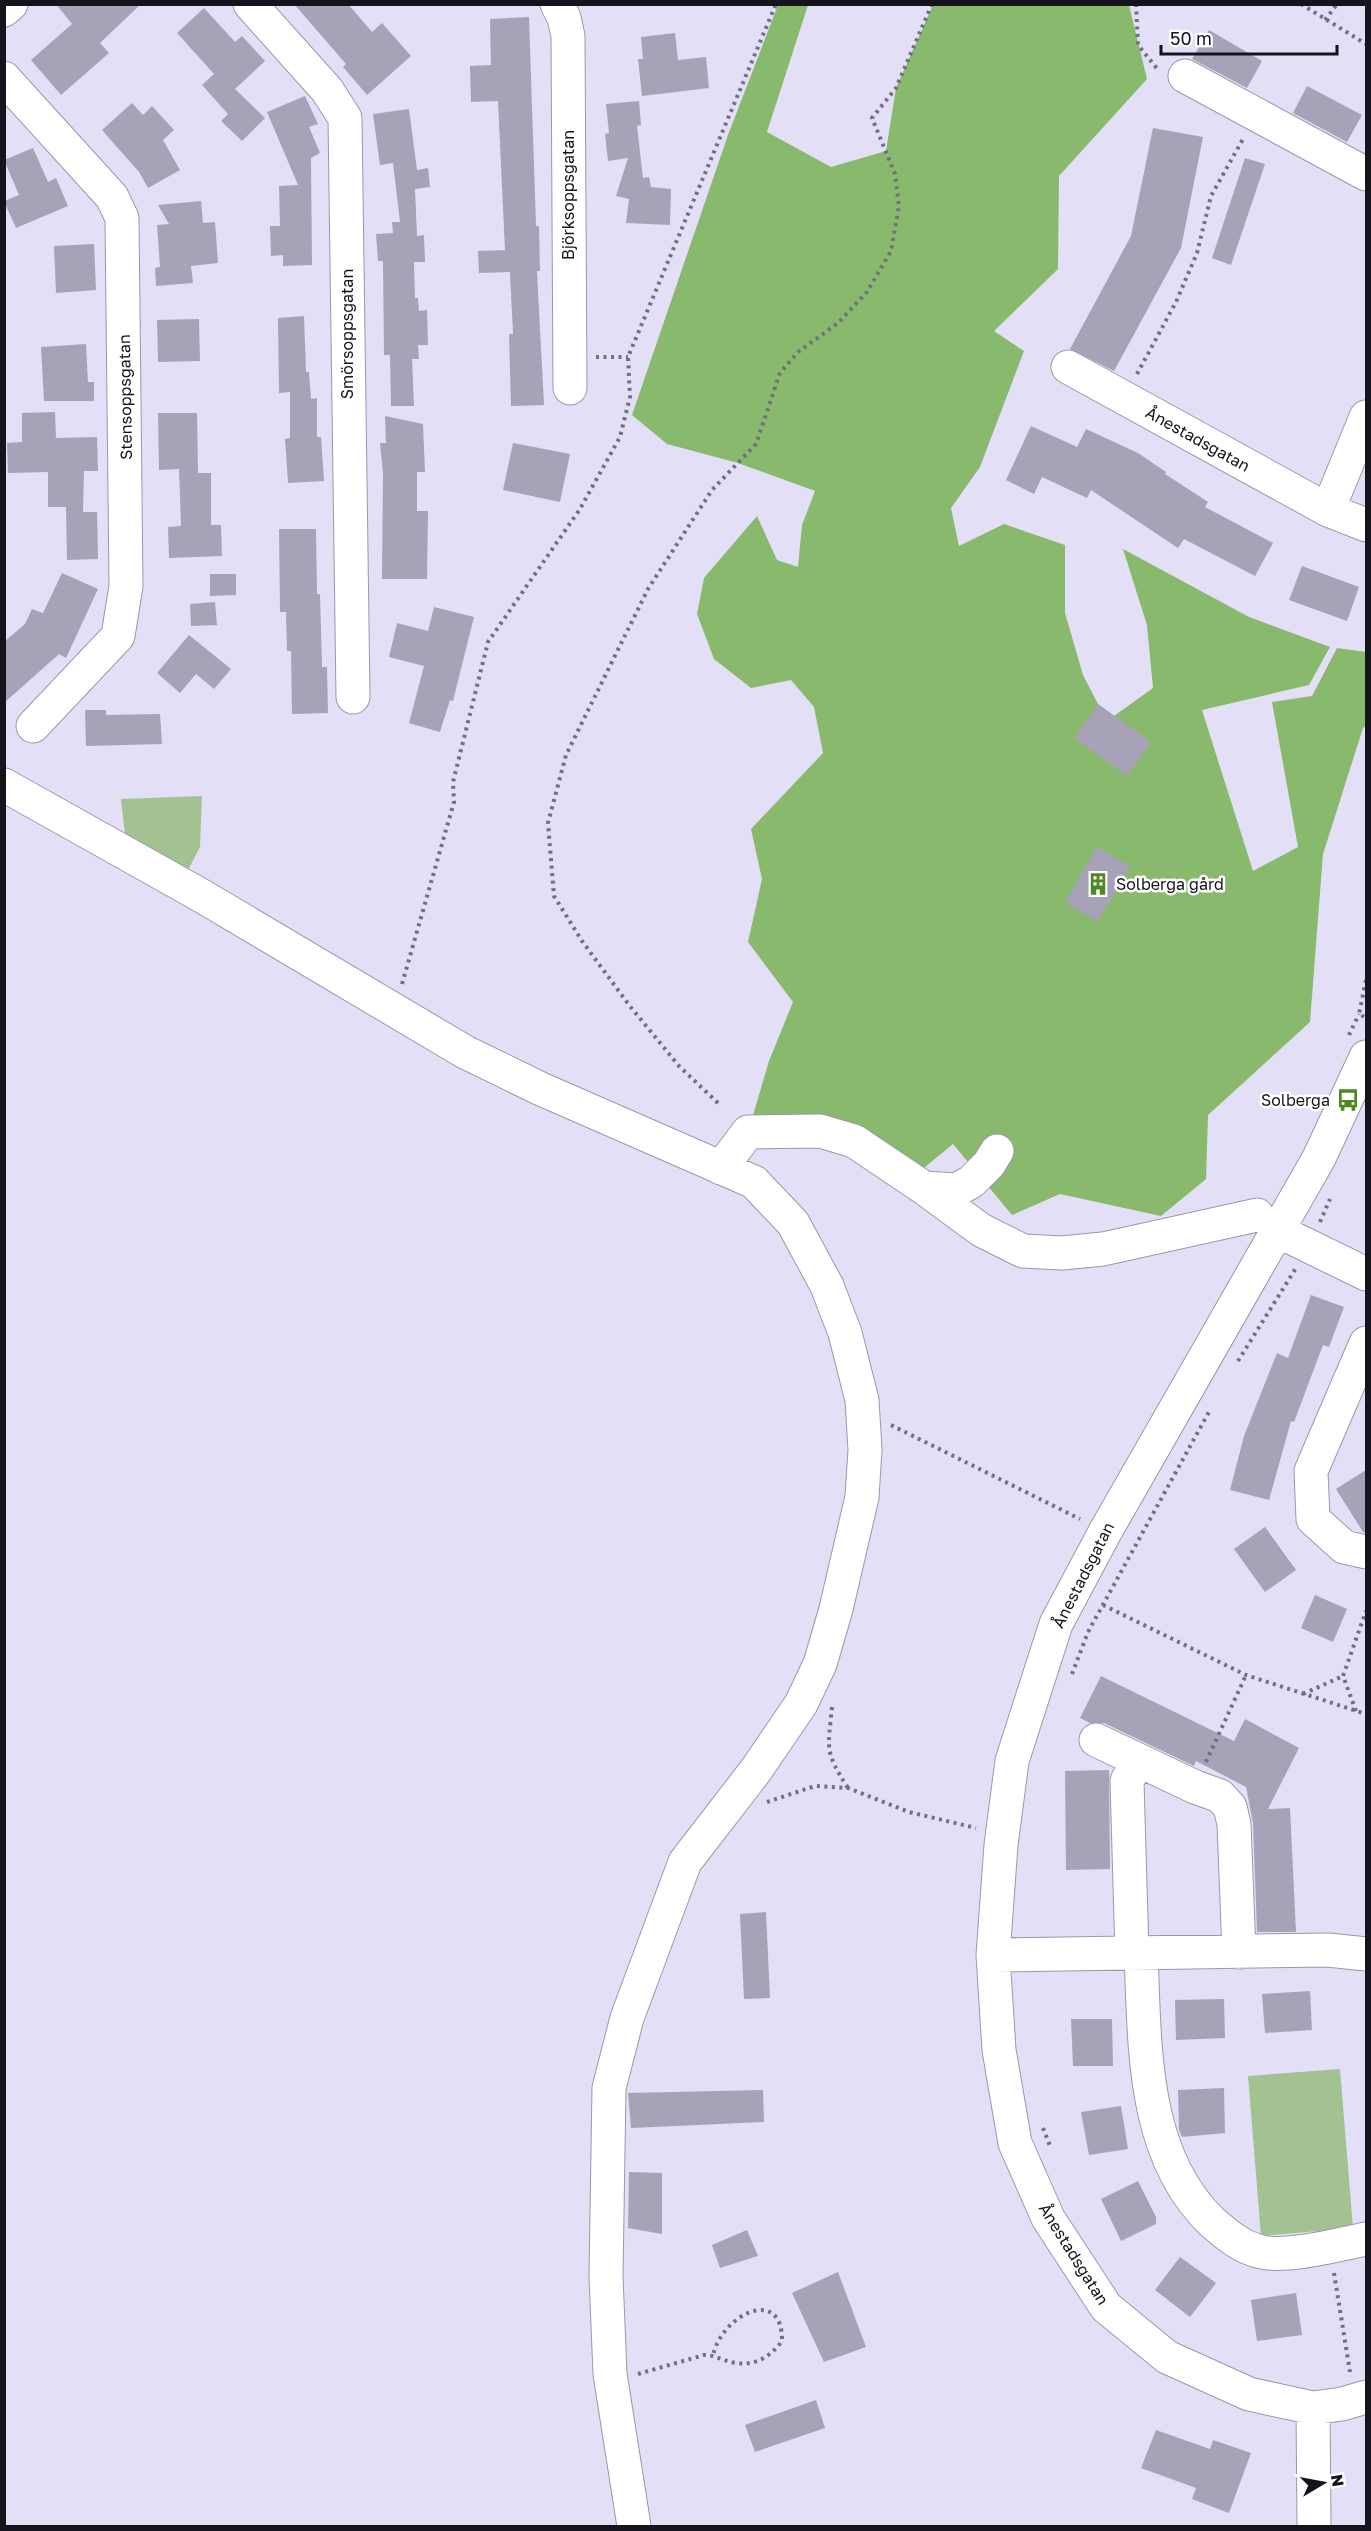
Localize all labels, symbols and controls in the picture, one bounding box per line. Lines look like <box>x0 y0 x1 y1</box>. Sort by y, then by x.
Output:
scale bar <box>1161 18 1336 56</box>
text: 50 m <box>1170 27 1212 49</box>
street label: Björksoppsgatan <box>558 130 578 260</box>
street label: Smörsoppsgatan <box>337 269 357 399</box>
street label: Stensoppsgatan <box>114 334 136 460</box>
street label: Ånestadsgatan <box>1142 402 1254 476</box>
building icon: Solberga gård <box>1085 871 1111 897</box>
place label: Solberga gård <box>1116 874 1224 894</box>
bus stop icon: Solberga <box>1335 1087 1361 1113</box>
place label: Solberga <box>1261 1090 1330 1110</box>
street label: Ånestadsgatan <box>1048 1519 1118 1631</box>
street label: Ånestadsgatan <box>1035 2199 1113 2309</box>
north arrow <box>1293 2453 1353 2513</box>
text: N <box>1327 2473 1349 2488</box>

